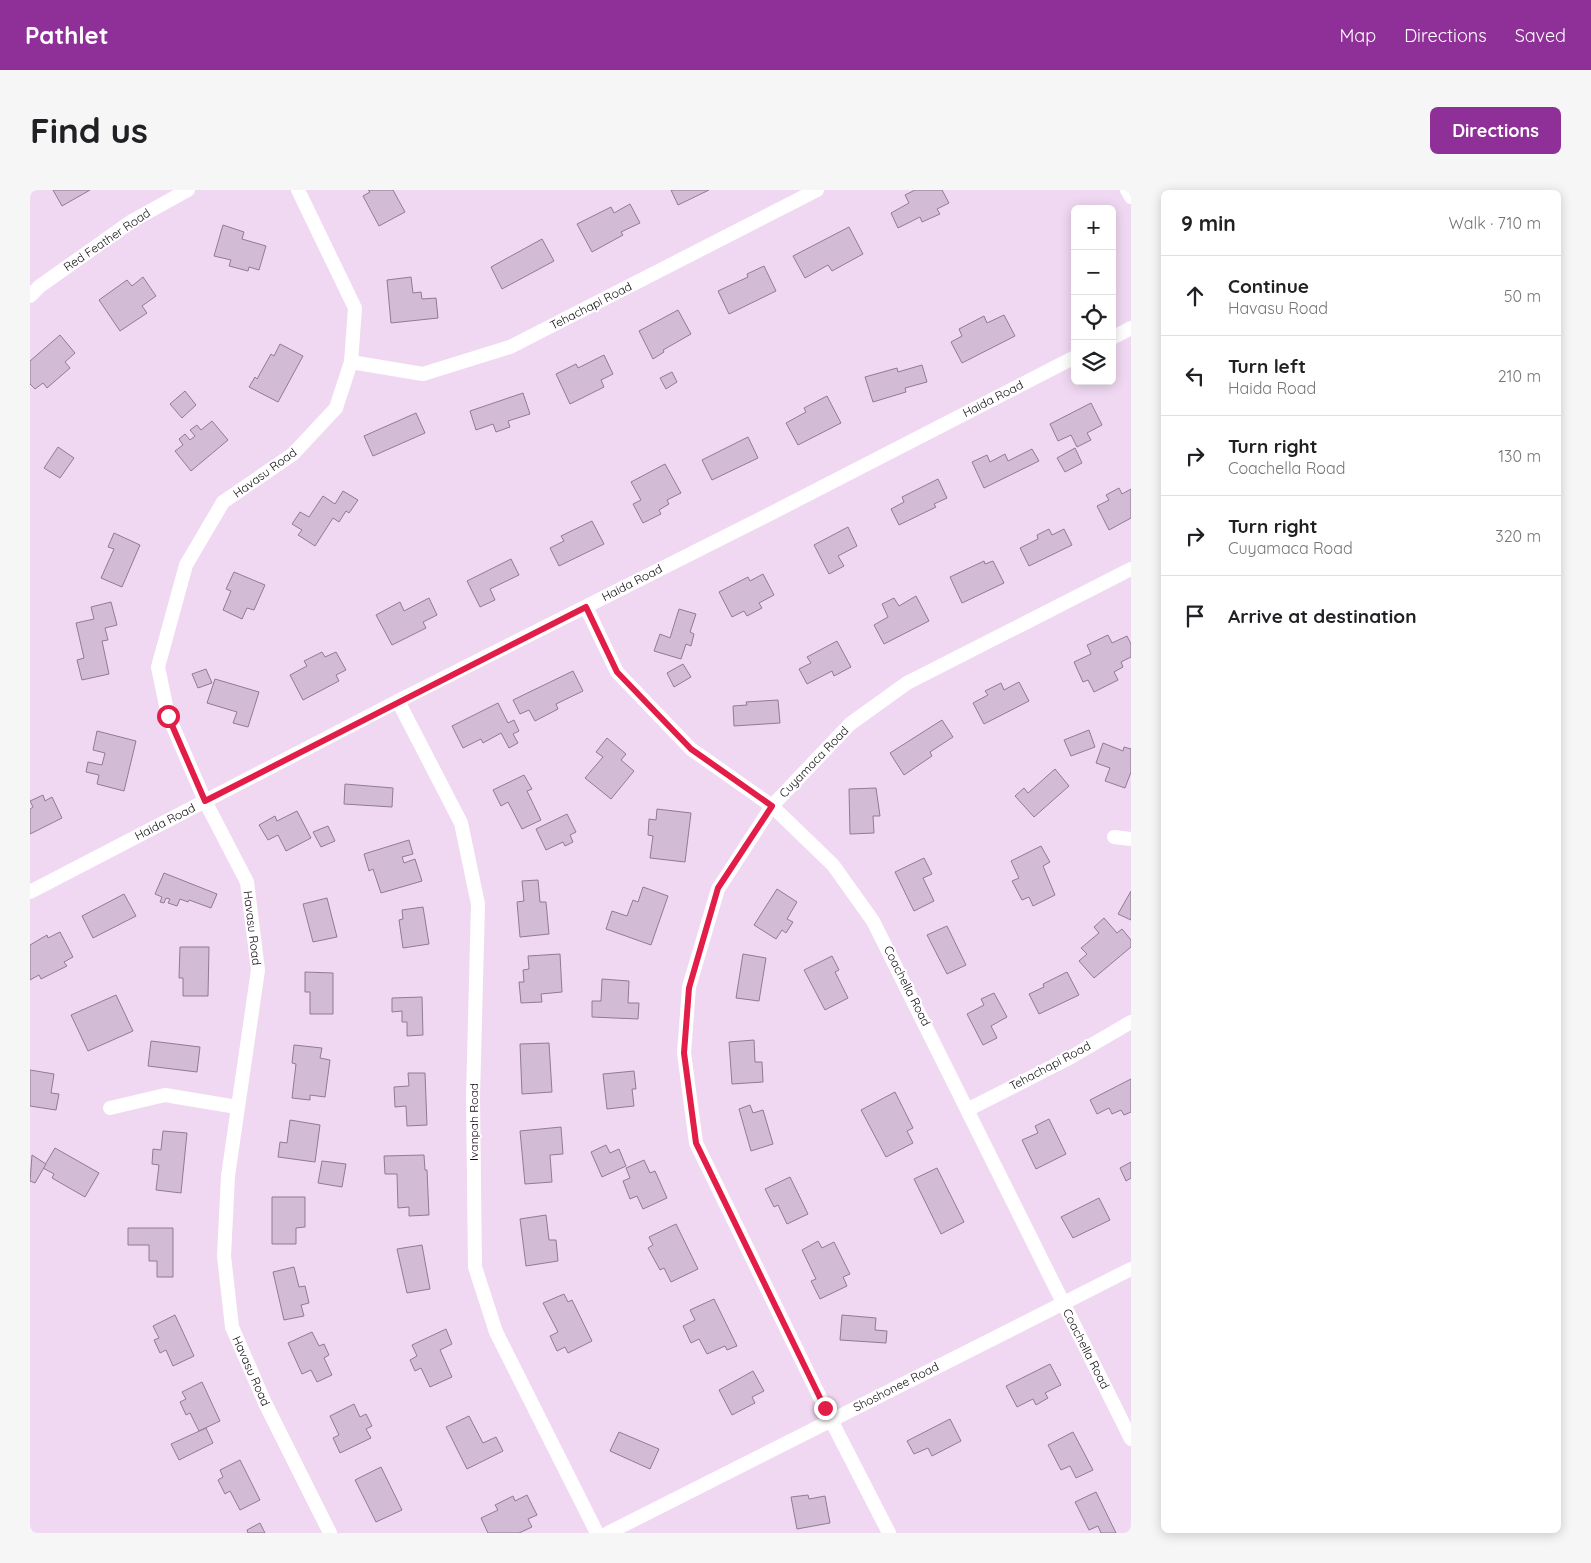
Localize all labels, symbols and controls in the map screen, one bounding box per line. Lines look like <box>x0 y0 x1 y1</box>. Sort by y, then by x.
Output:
text: Pathlet <box>25 20 109 50</box>
text: Map <box>1339 24 1376 47</box>
text: Directions <box>1404 24 1487 47</box>
text: Saved <box>1515 24 1566 47</box>
button: Directions <box>1430 107 1561 154</box>
text: Find us <box>30 108 148 152</box>
street label: Red Feather Road <box>61 205 153 274</box>
map controls <box>1071 205 1116 385</box>
button: + <box>1071 205 1116 250</box>
text: 9 min <box>1181 210 1236 236</box>
text: Walk · 710 m <box>1449 213 1541 233</box>
button: − <box>1071 250 1116 295</box>
text: Continue <box>1228 274 1309 298</box>
street label: Tehachapi Road <box>547 278 634 333</box>
icon: ahead <box>1181 282 1209 310</box>
text: 50 m <box>1504 286 1541 306</box>
button: locate <box>1071 295 1116 340</box>
text: Havasu Road <box>1228 298 1328 318</box>
button: layers <box>1071 340 1116 385</box>
text: Turn left <box>1228 354 1306 378</box>
icon: left <box>1181 362 1209 390</box>
text: 210 m <box>1498 366 1541 386</box>
street label: Haida Road <box>960 377 1026 420</box>
text: Haida Road <box>1228 378 1316 398</box>
text: Turn right <box>1228 434 1317 458</box>
icon: right <box>1181 442 1209 470</box>
street label: Havasu Road <box>230 445 299 501</box>
text: 130 m <box>1498 446 1541 466</box>
text: Coachella Road <box>1228 458 1345 478</box>
text: Turn right <box>1228 514 1317 538</box>
icon: right <box>1181 522 1209 550</box>
text: 320 m <box>1495 526 1541 546</box>
text: Cuyamaca Road <box>1228 538 1353 558</box>
street label: Haida Road <box>599 561 665 604</box>
icon: arrive <box>1181 602 1209 630</box>
text: Arrive at destination <box>1228 604 1417 628</box>
route start <box>157 705 180 728</box>
street label: Cuyamaca Road <box>776 723 852 800</box>
street label: Haida Road <box>132 800 198 843</box>
street label: Havasu Road <box>240 890 265 966</box>
street label: Coachella Road <box>881 943 934 1028</box>
street label: Tehachapi Road <box>1007 1038 1093 1093</box>
street label: Ivanpah Road <box>466 1083 481 1161</box>
street label: Coachella Road <box>1060 1306 1113 1391</box>
street label: Havasu Road <box>229 1334 274 1408</box>
street label: Shoshonee Road <box>850 1359 941 1415</box>
route end <box>814 1397 837 1420</box>

